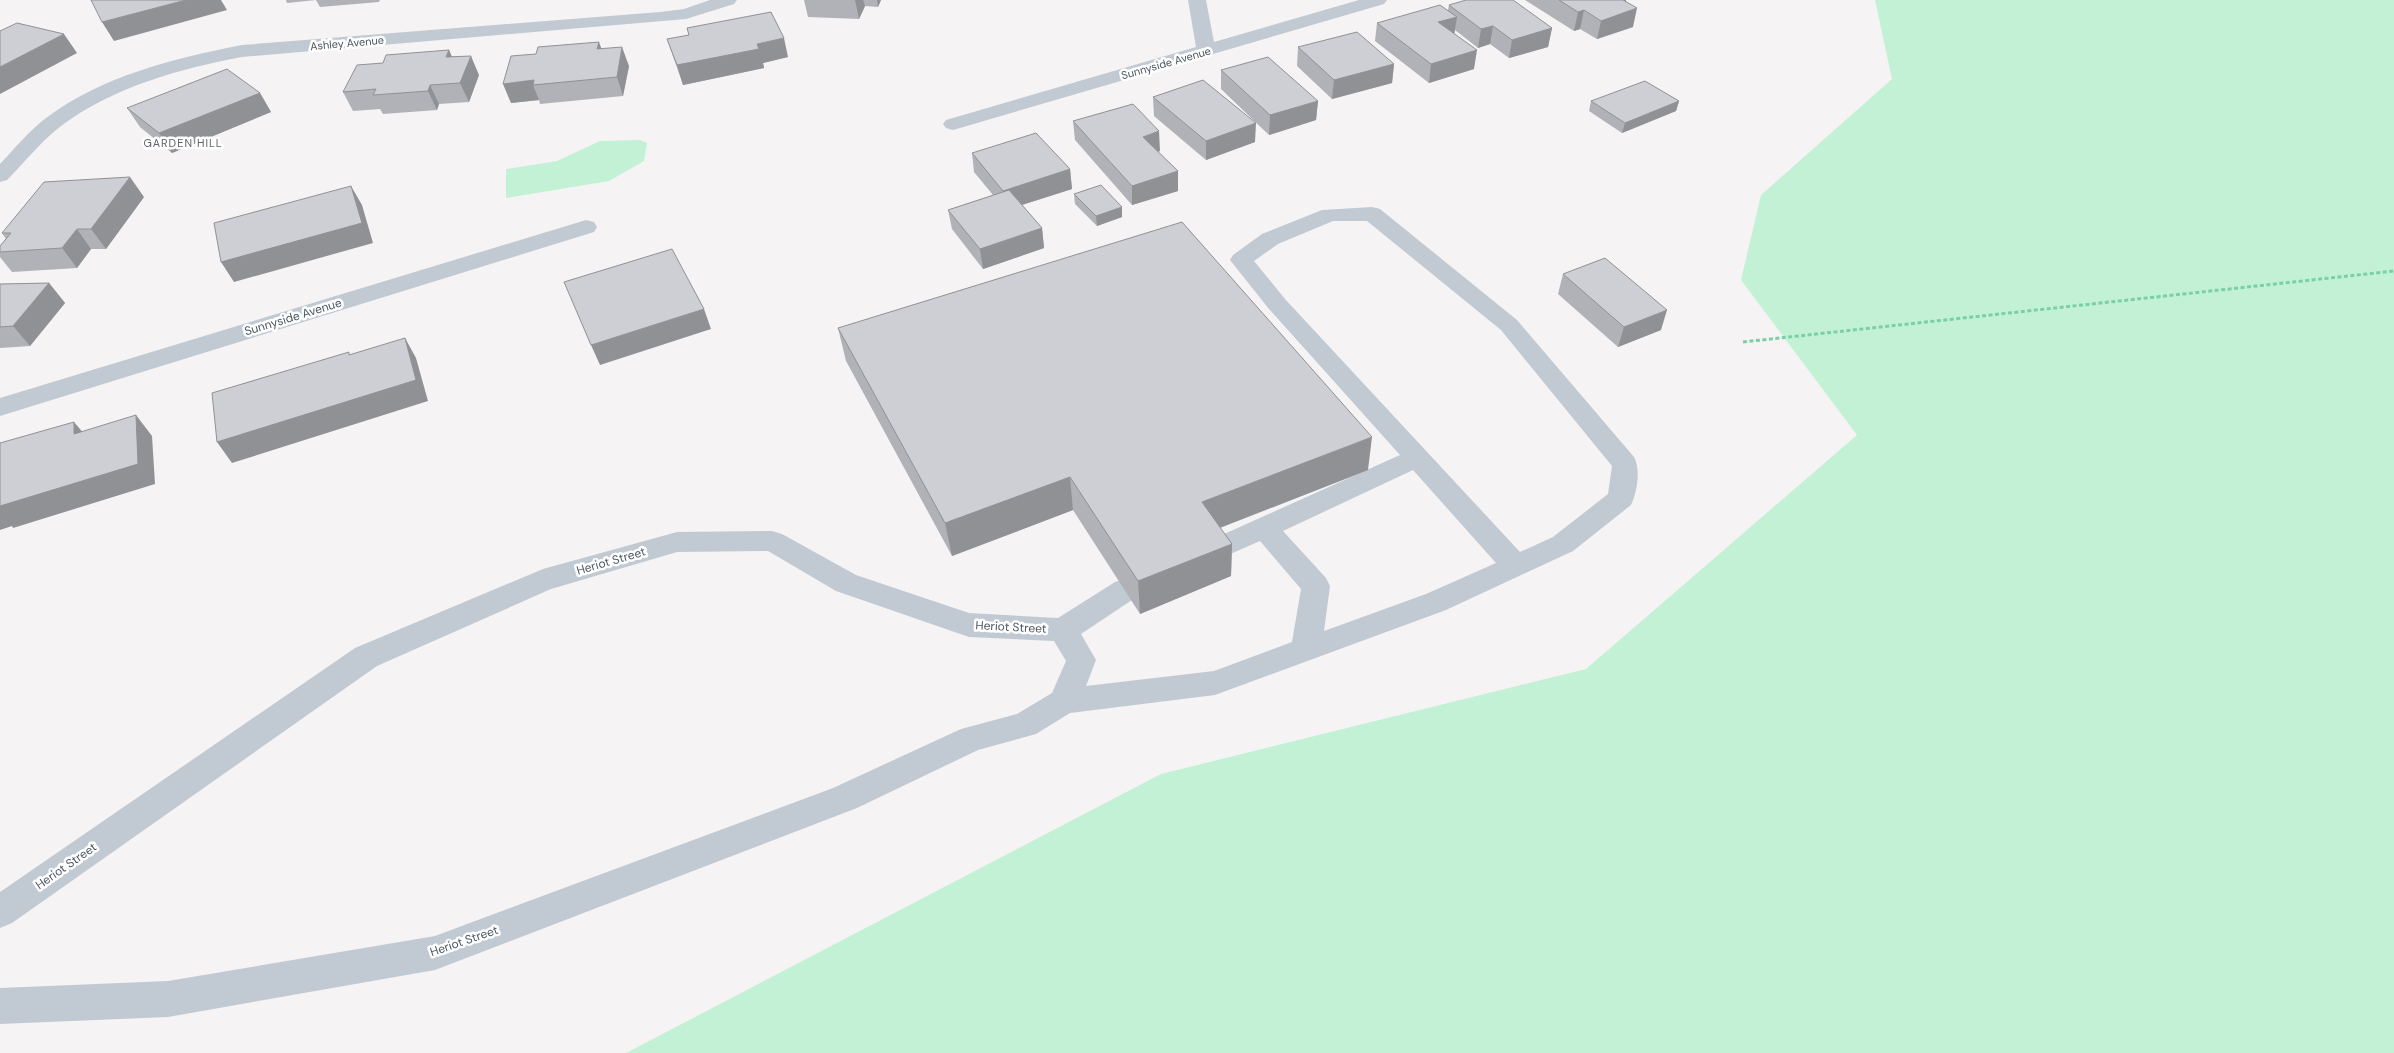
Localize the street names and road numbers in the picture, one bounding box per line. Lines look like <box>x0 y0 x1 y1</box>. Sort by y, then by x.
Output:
street label: Ashley Avenue <box>309 33 385 53</box>
street label: Sunnyside Avenue <box>1120 44 1212 82</box>
street label: Sunnyside Avenue <box>242 295 344 339</box>
street label: Heriot Street <box>575 543 648 578</box>
street label: Heriot Street <box>975 617 1047 637</box>
street label: Heriot Street <box>32 839 100 893</box>
street label: Heriot Street <box>428 922 500 960</box>

